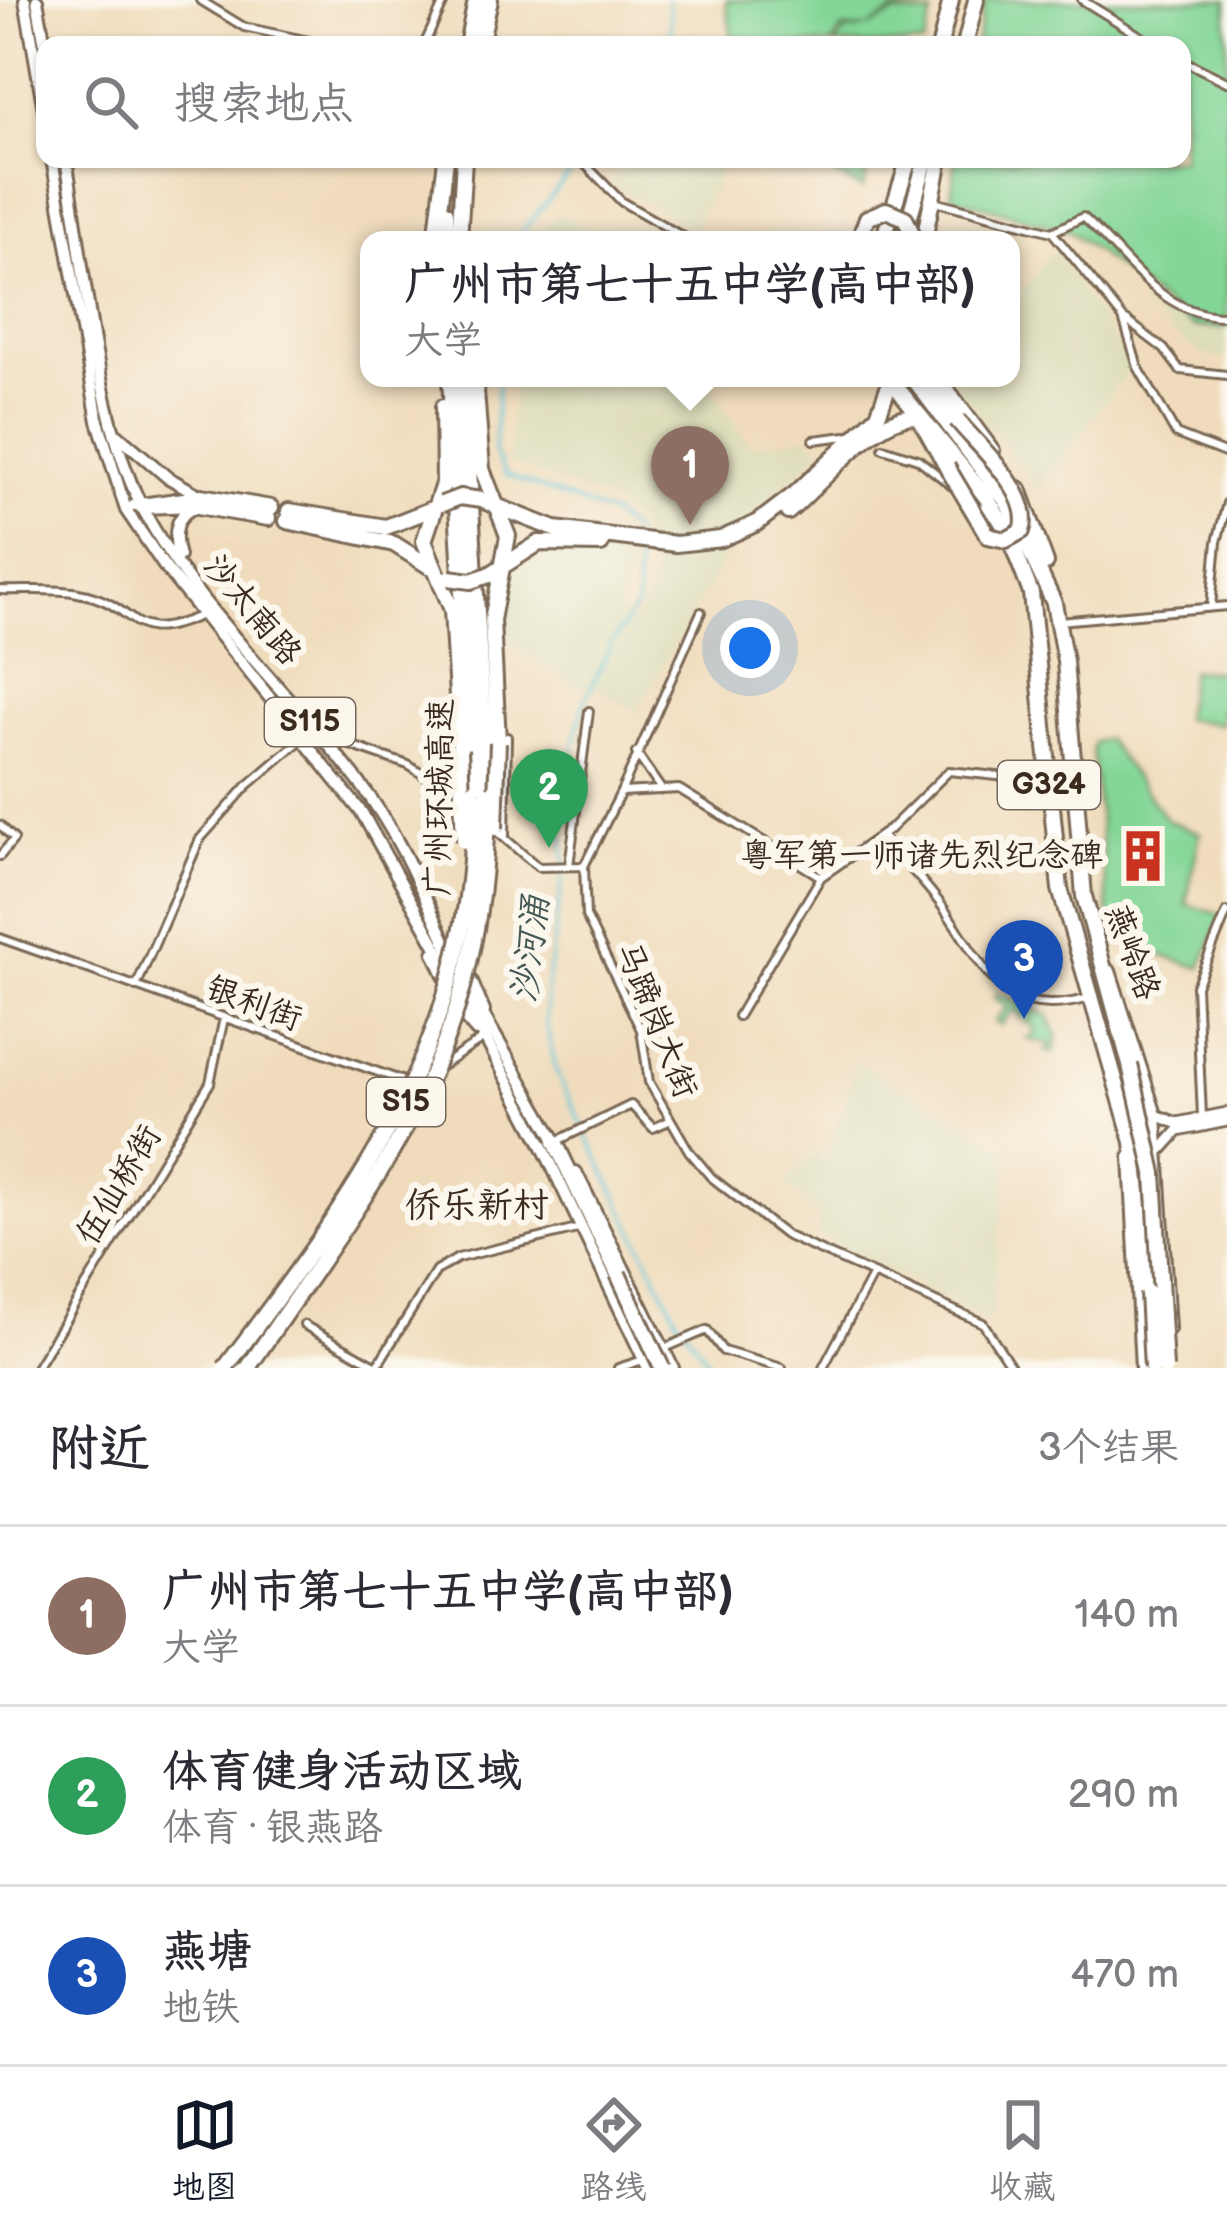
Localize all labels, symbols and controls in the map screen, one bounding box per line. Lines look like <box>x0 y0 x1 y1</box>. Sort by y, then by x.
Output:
search box <box>36 36 1191 168</box>
icon: search <box>78 69 144 135</box>
text: 搜索地点 <box>174 77 354 132</box>
popup <box>360 231 1020 387</box>
text: 广州市第七十五中学(高中部) <box>404 258 976 313</box>
text: 大学 <box>404 318 482 365</box>
pin: 1 <box>651 426 729 525</box>
street label: 沙太南路 <box>194 547 310 673</box>
your location <box>720 618 780 678</box>
road number: S115 <box>265 698 355 746</box>
street label: 广州环城高速 <box>418 698 462 896</box>
pin: 2 <box>510 749 588 848</box>
road number: G324 <box>998 761 1100 809</box>
building icon: 粤军第一师诸先烈纪念碑 <box>1114 827 1172 885</box>
place label: 粤军第一师诸先烈纪念碑 <box>740 836 1103 876</box>
water label: 沙河涌 <box>503 892 559 1005</box>
street label: 燕岭路 <box>1096 899 1168 1005</box>
pin: 3 <box>985 920 1063 1019</box>
street label: 马蹄岗大街 <box>607 936 705 1104</box>
street label: 银利街 <box>201 968 307 1040</box>
road number: S15 <box>367 1078 445 1126</box>
street label: 伍仙桥街 <box>68 1118 170 1252</box>
district label: 侨乐新村 <box>405 1185 549 1228</box>
text: 附近 <box>48 1419 150 1480</box>
text: 3个结果 <box>1038 1425 1179 1472</box>
text: 广州市第七十五中学(高中部) <box>162 1565 734 1620</box>
text: 1 <box>79 1592 95 1639</box>
text: 140 m <box>1074 1592 1179 1639</box>
text: 大学 <box>162 1625 240 1672</box>
text: 体育健身活动区域 <box>162 1745 522 1800</box>
text: 2 <box>75 1772 99 1819</box>
text: 290 m <box>1068 1772 1179 1819</box>
text: 体育 · 银燕路 <box>162 1805 382 1852</box>
text: 燕塘 <box>162 1925 252 1980</box>
text: 3 <box>76 1952 98 1999</box>
text: 470 m <box>1070 1952 1179 1999</box>
text: 地铁 <box>162 1985 240 2032</box>
tab: 地图 <box>172 2092 238 2208</box>
tab: 路线 <box>581 2092 647 2208</box>
tab: 收藏 <box>990 2092 1056 2208</box>

